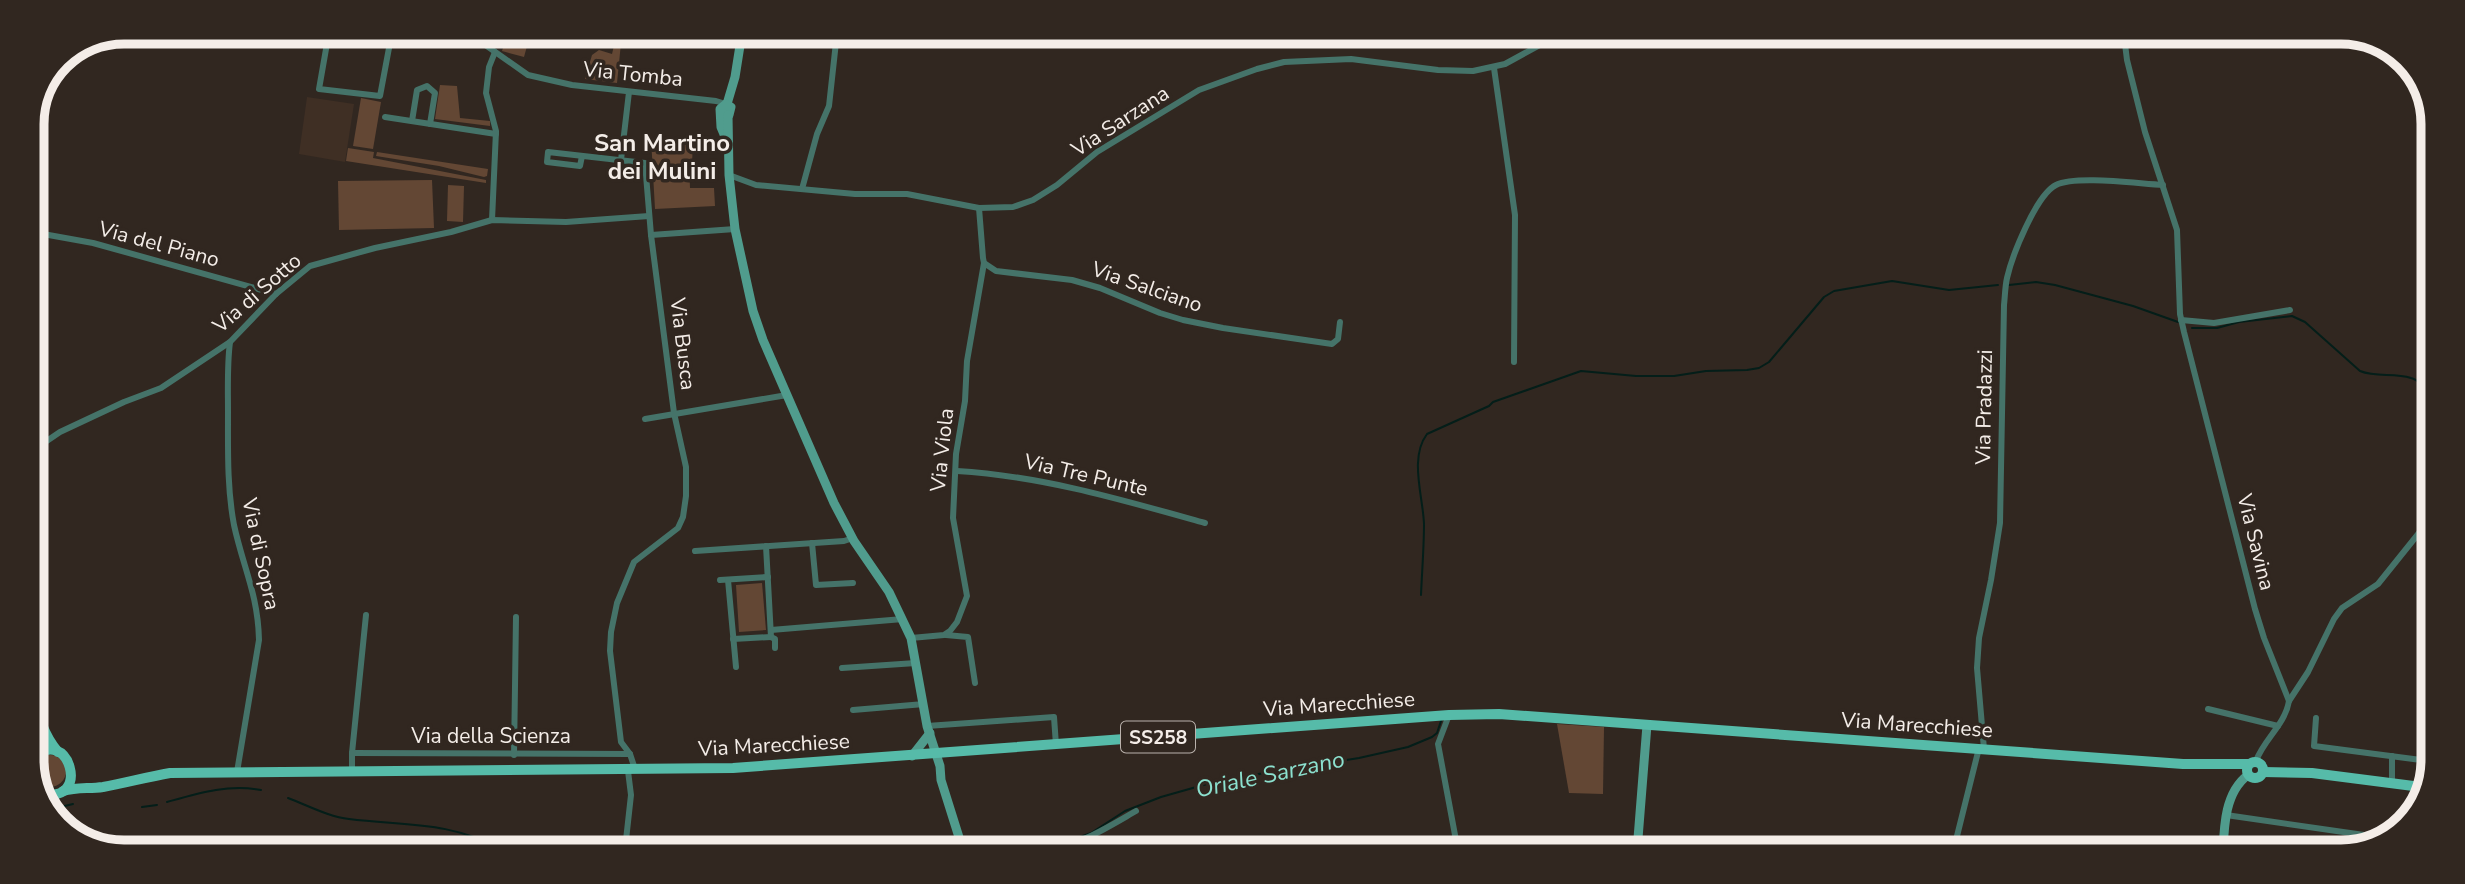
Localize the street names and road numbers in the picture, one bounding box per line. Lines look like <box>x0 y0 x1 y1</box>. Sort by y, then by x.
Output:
street label: Via Tomba <box>581 55 684 93</box>
street label: Via Sarzana <box>1065 79 1174 164</box>
street label: Via del Piano <box>95 214 222 274</box>
street label: Via di Sotto <box>206 247 307 340</box>
street label: Via Salciano <box>1087 255 1206 319</box>
street label: Via Busca <box>663 295 703 392</box>
street label: Via Pradazzi <box>1969 349 1999 466</box>
street label: Via Viola <box>924 407 960 494</box>
street label: Via Tre Punte <box>1020 447 1151 503</box>
street label: Via Savina <box>2230 490 2282 593</box>
street label: Via di Sopra <box>235 494 287 613</box>
street label: Via Marecchiese <box>1261 685 1416 723</box>
street label: Via Marecchiese <box>1839 706 1994 744</box>
street label: Via della Scienza <box>410 722 571 750</box>
road number: SS258 <box>1121 722 1195 752</box>
street label: Via Marecchiese <box>696 727 851 763</box>

